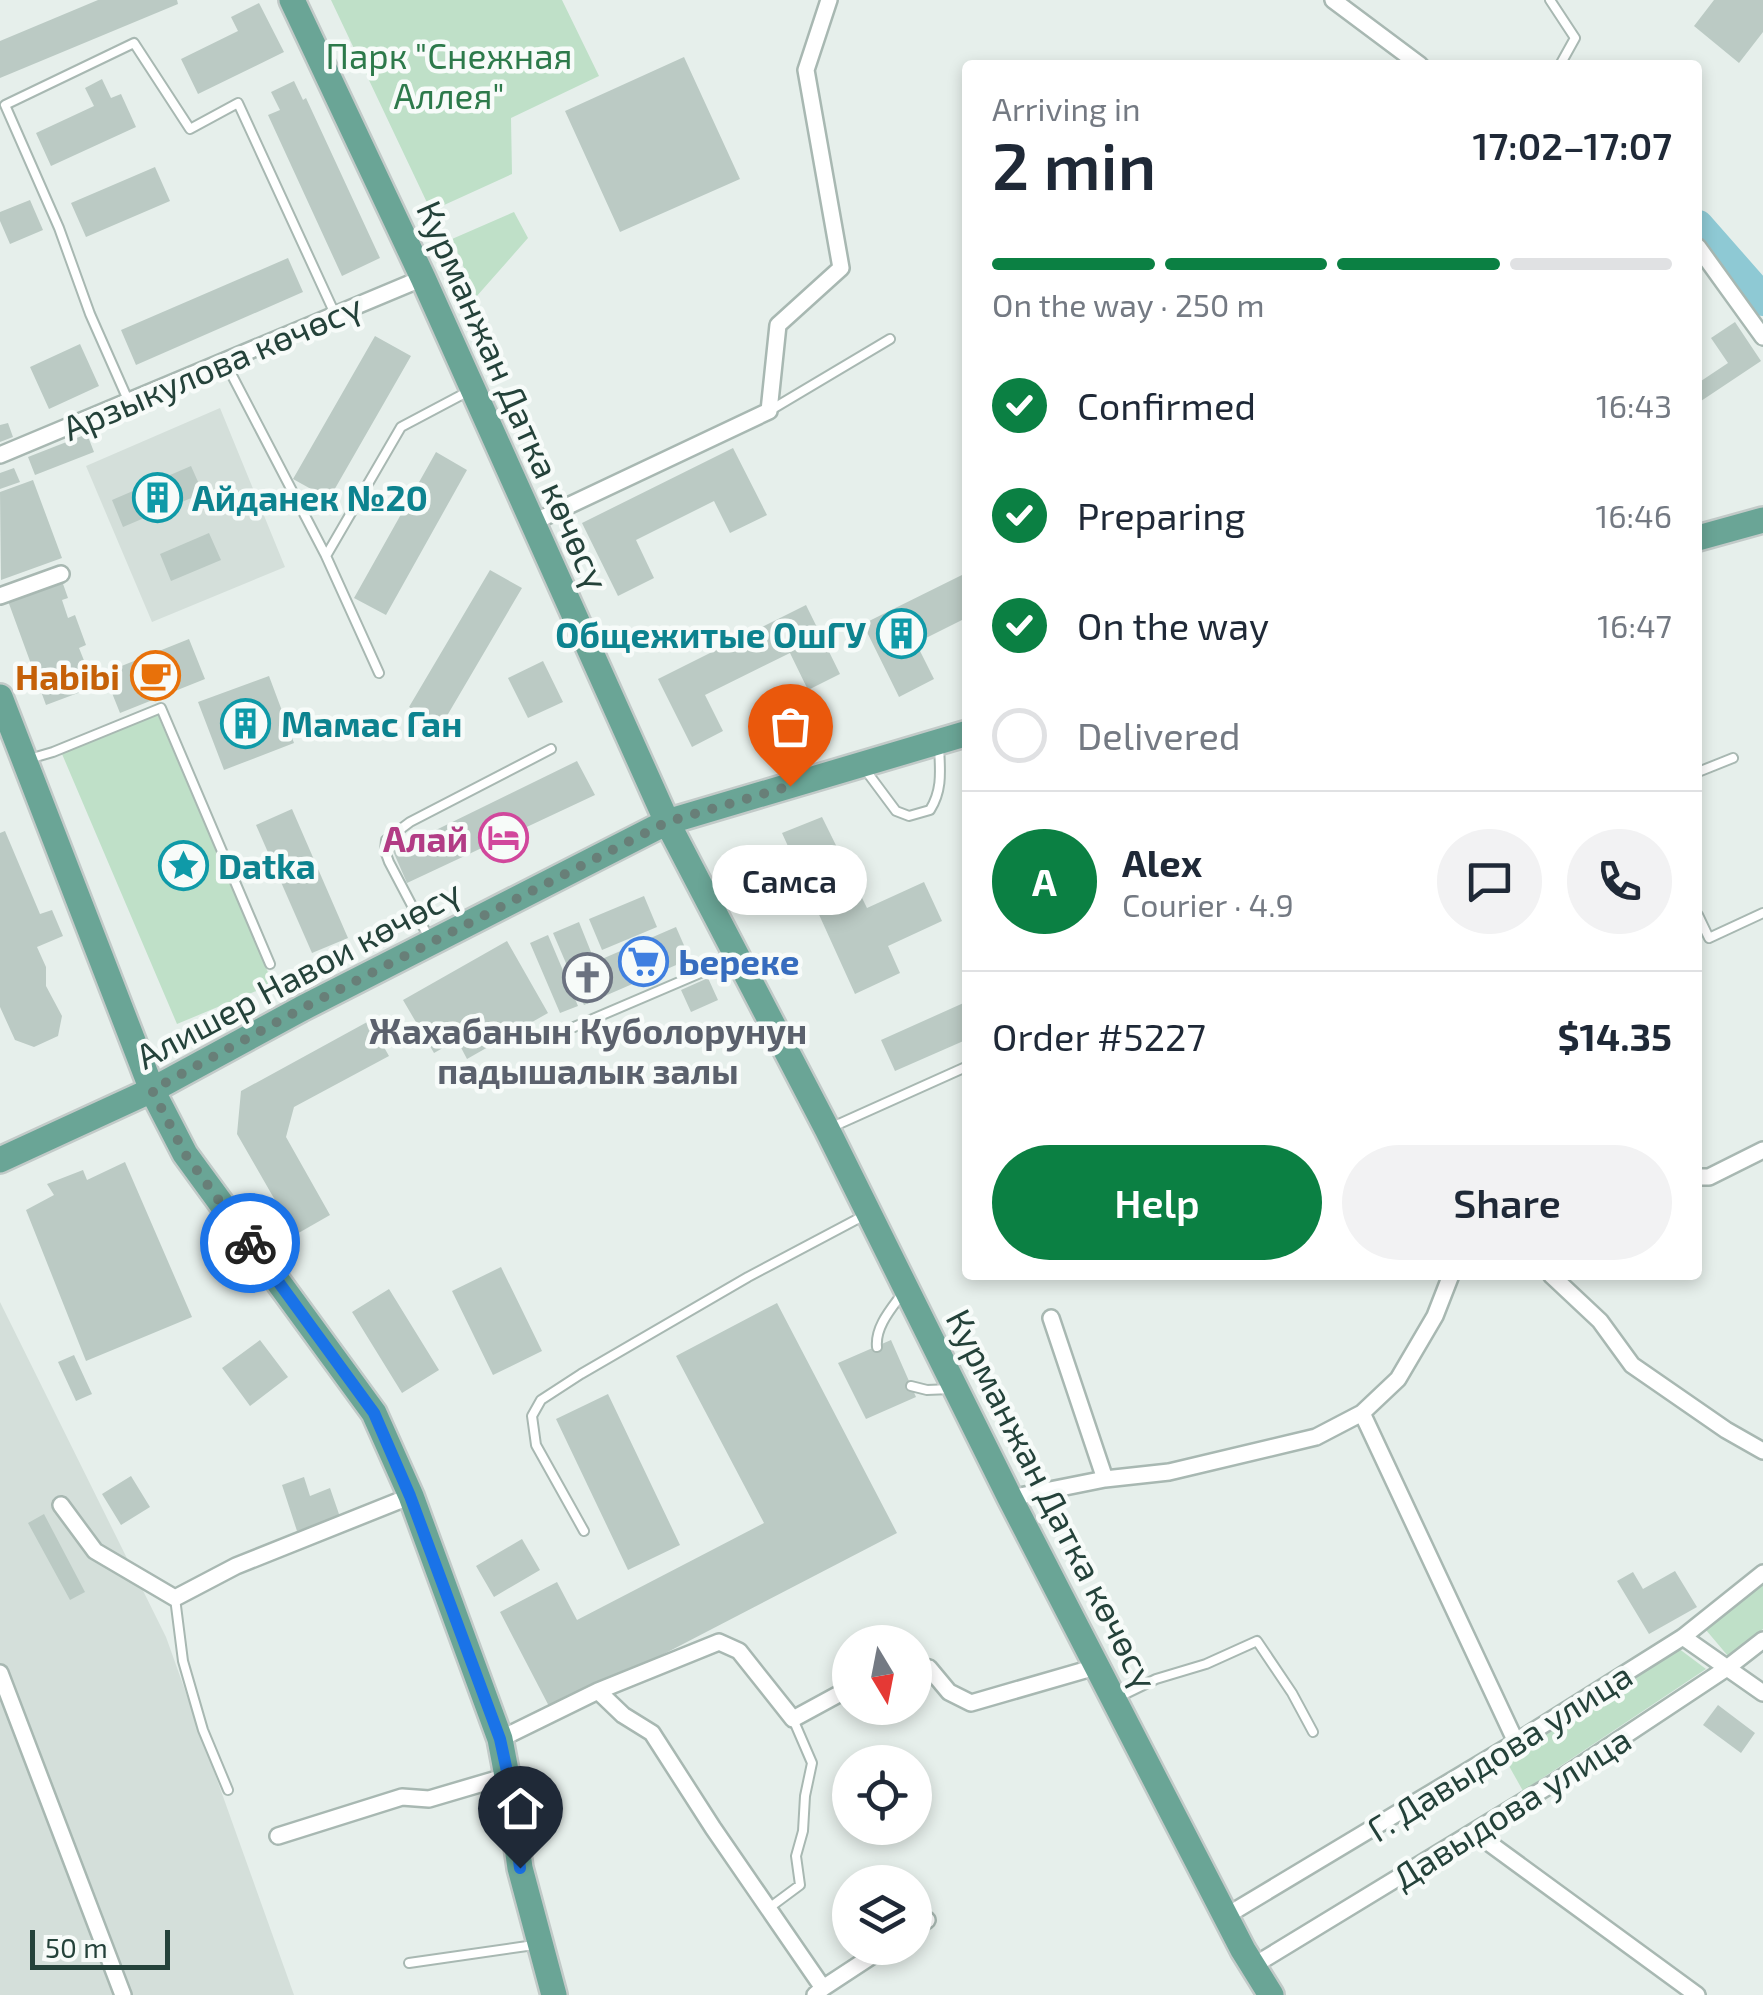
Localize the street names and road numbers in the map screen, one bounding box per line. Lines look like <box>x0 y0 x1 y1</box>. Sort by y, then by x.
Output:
street label: Курманжан Датка көчөсү <box>408 194 619 597</box>
street label: Арзыкулова көчөсү <box>56 284 369 449</box>
street label: Алишер Навои көчөсү <box>128 869 468 1077</box>
street label: Курманжан Датка көчөсү <box>938 1302 1167 1697</box>
street label: Г. Давыдова улица <box>1359 1653 1639 1849</box>
street label: Давыдова улица <box>1384 1717 1638 1897</box>

